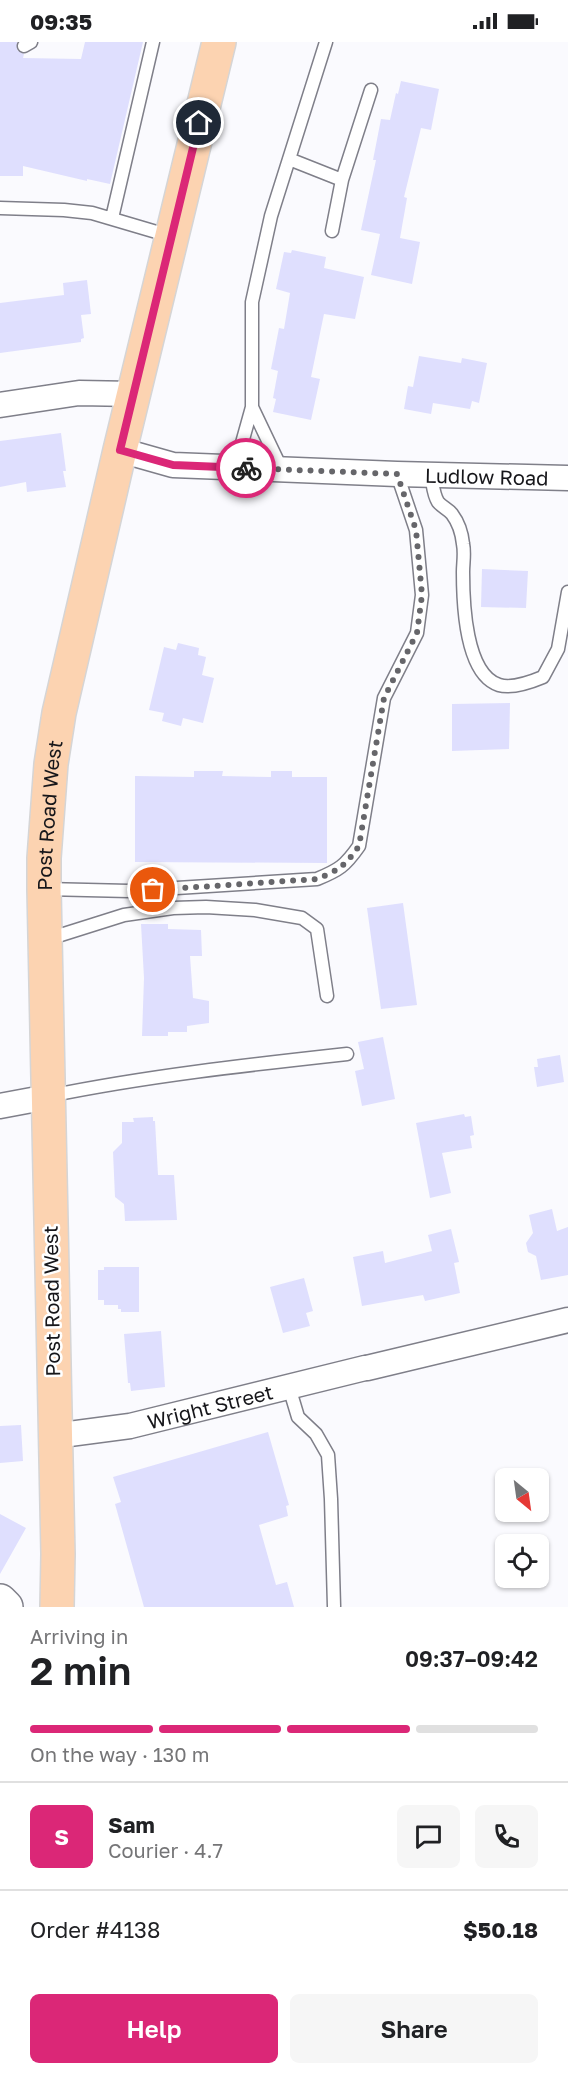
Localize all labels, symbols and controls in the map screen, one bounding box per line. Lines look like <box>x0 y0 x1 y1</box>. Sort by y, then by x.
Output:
text: 09:35 <box>30 8 92 35</box>
pin <box>173 97 224 148</box>
icon: home <box>182 106 215 139</box>
courier <box>216 438 276 498</box>
icon: bike <box>230 452 263 485</box>
street label: Ludlow Road <box>425 463 549 490</box>
street label: Post Road West <box>32 738 67 891</box>
pin <box>127 864 178 915</box>
icon: bag <box>136 873 169 906</box>
street label: Post Road West <box>38 1225 64 1377</box>
street label: Wright Street <box>145 1379 275 1433</box>
north arrow <box>495 1468 549 1522</box>
map controls <box>495 1468 549 1588</box>
button: locate <box>495 1534 549 1588</box>
text: Arriving in <box>30 1624 128 1648</box>
text: 09:37–09:42 <box>405 1645 538 1672</box>
text: 2 min <box>30 1647 131 1694</box>
text: On the way · 130 m <box>30 1742 209 1766</box>
button: chat <box>397 1805 460 1868</box>
button: phone <box>475 1805 538 1868</box>
text: Sam <box>108 1811 155 1838</box>
text: S <box>54 1823 69 1850</box>
text: Courier · 4.7 <box>108 1838 223 1862</box>
text: Order #4138 <box>30 1916 160 1943</box>
text: $50.18 <box>463 1916 538 1943</box>
button: Help <box>30 1994 278 2063</box>
button: Share <box>290 1994 538 2063</box>

